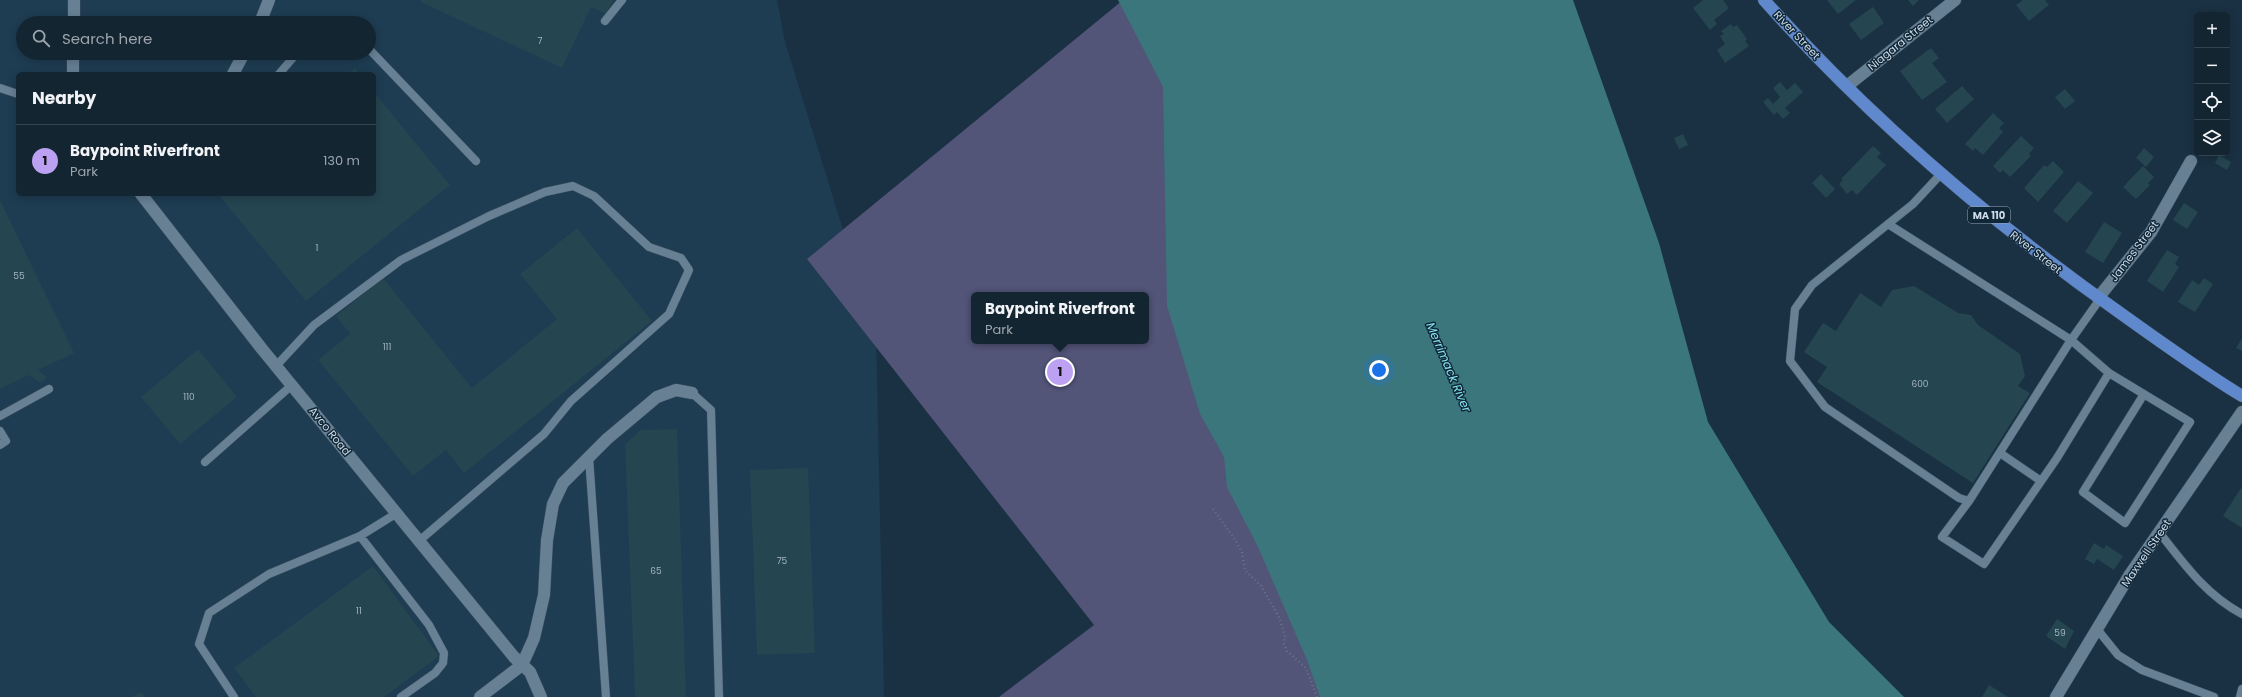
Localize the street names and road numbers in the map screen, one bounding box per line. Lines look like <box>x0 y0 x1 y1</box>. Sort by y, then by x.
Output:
street label: River Street <box>1770 7 1824 63</box>
street label: Niagara Street <box>1864 12 1936 74</box>
road number: MA 110 <box>1968 207 2010 223</box>
street label: James Street <box>2106 217 2162 285</box>
street label: River Street <box>2007 227 2065 277</box>
street label: Avco Road <box>305 403 355 459</box>
street label: Maxwell Street <box>2117 516 2175 590</box>

